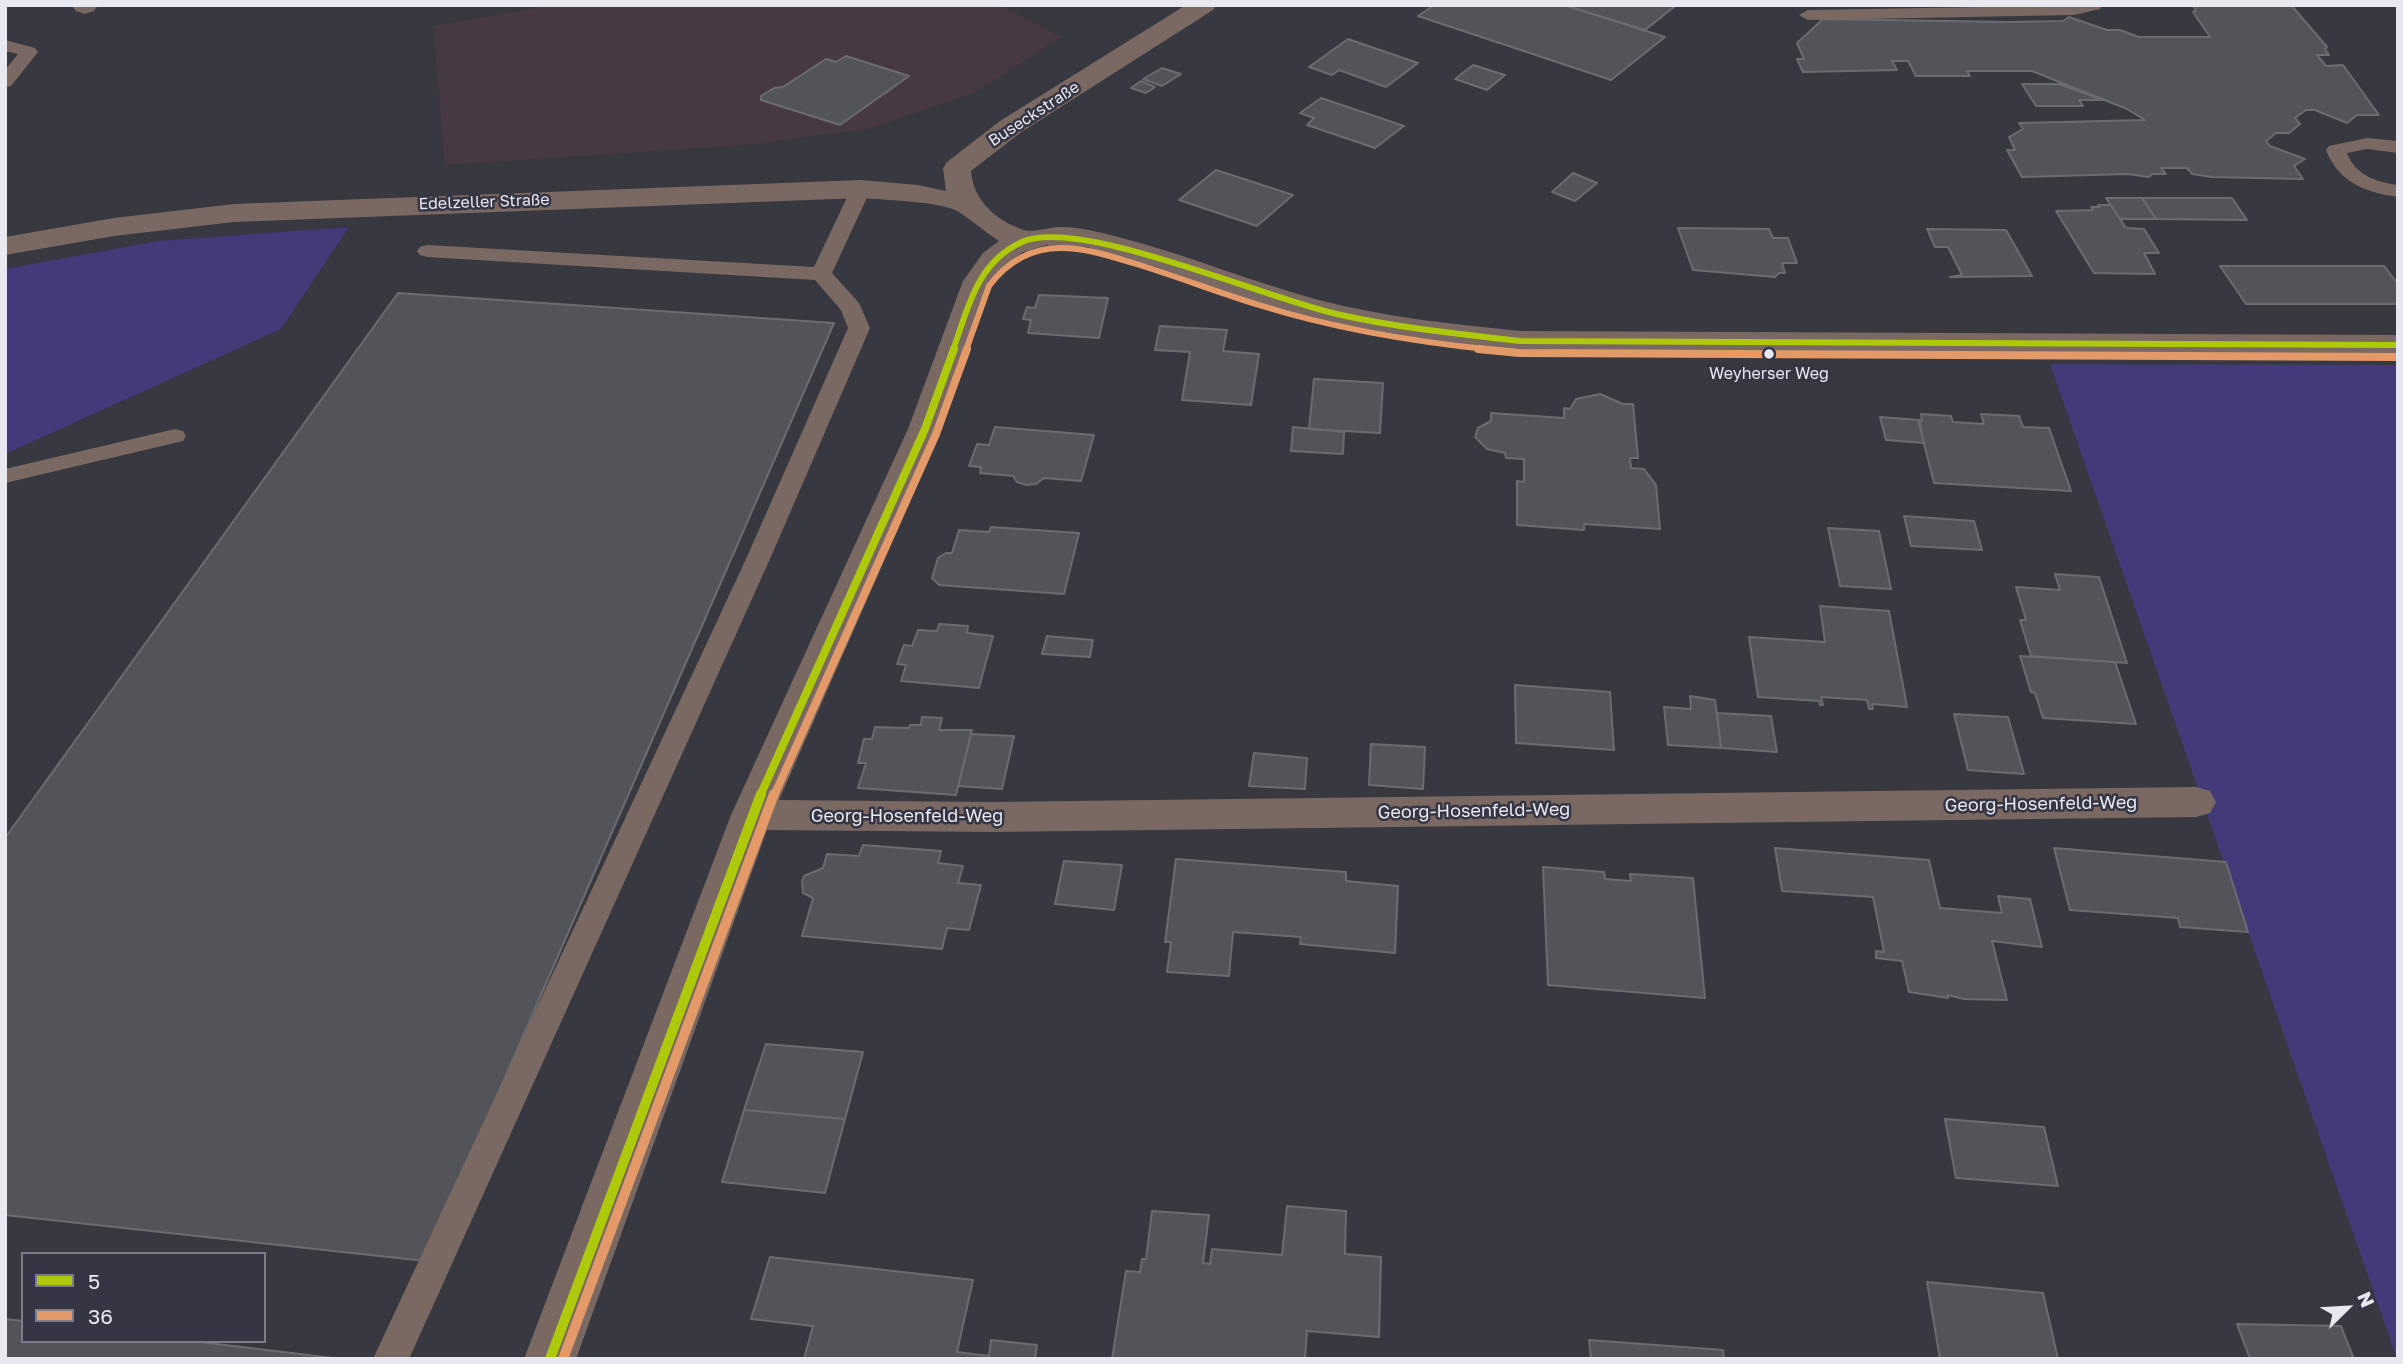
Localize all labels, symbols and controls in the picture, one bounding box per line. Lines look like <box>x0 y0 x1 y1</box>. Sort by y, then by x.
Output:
street label: Buseckstraße <box>985 77 1083 151</box>
street label: Edelzeller Straße <box>418 190 550 214</box>
marker: Weyherser Weg <box>1762 347 1776 361</box>
place label: Weyherser Weg <box>1709 364 1829 384</box>
street label: Georg-Hosenfeld-Weg <box>1945 792 2137 816</box>
street label: Georg-Hosenfeld-Weg <box>1378 799 1570 823</box>
street label: Georg-Hosenfeld-Weg <box>811 805 1003 827</box>
legend <box>21 1252 266 1343</box>
text: 5 <box>88 1268 100 1294</box>
north arrow <box>2312 1273 2382 1343</box>
text: N <box>2353 1288 2380 1311</box>
text: 36 <box>88 1303 113 1329</box>

